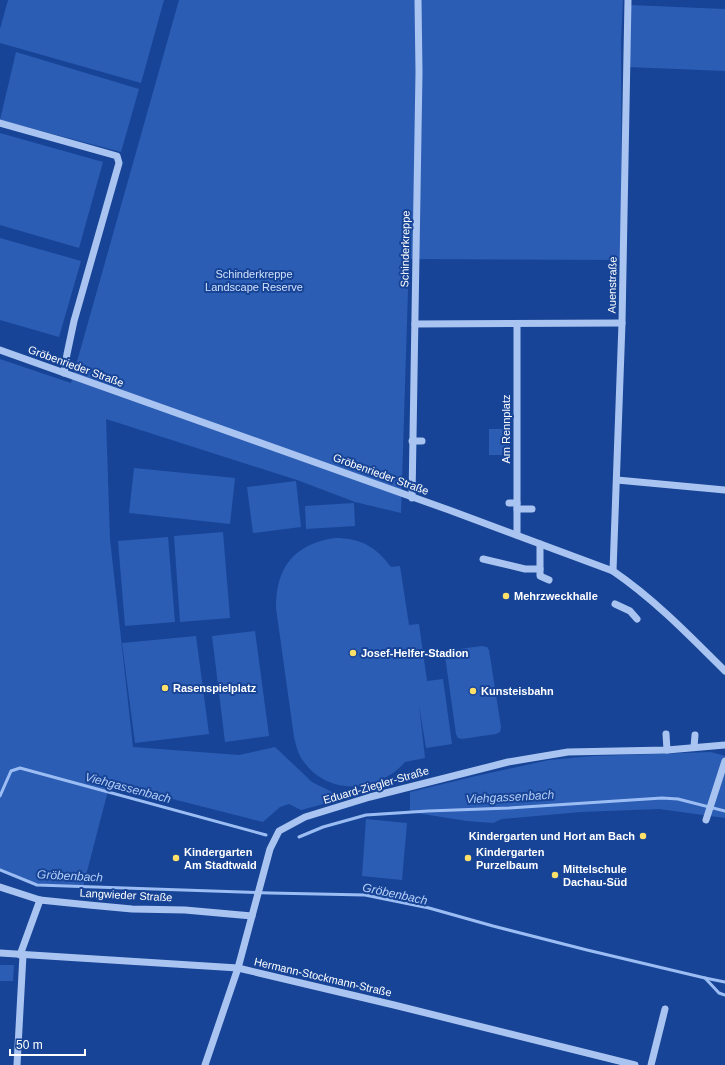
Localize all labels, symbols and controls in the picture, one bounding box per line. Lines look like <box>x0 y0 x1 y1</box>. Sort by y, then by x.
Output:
street label: Schinderkreppe <box>398 210 412 288</box>
street label: Auenstraße <box>606 256 618 314</box>
park label: Schinderkreppe Landscape Reserve <box>205 268 303 293</box>
street label: Gröbenrieder Straße <box>27 343 125 389</box>
street label: Am Rennplatz <box>500 394 512 464</box>
street label: Gröbenrieder Straße <box>332 451 430 497</box>
place label: Mehrzweckhalle <box>514 590 598 602</box>
marker: Mehrzweckhalle <box>501 591 511 601</box>
place label: Josef-Helfer-Stadion <box>361 647 469 659</box>
marker: Josef-Helfer-Stadion <box>348 648 358 658</box>
place label: Rasenspielplatz <box>173 682 257 694</box>
marker: Rasenspielplatz <box>160 683 170 693</box>
place label: Kunsteisbahn <box>481 685 554 697</box>
marker: Kunsteisbahn <box>468 686 478 696</box>
street label: Eduard-Ziegler-Straße <box>322 764 430 806</box>
water label: Viehgassenbach <box>83 770 173 806</box>
water label: Viehgassenbach <box>465 788 555 806</box>
place label: Kindergarten und Hort am Bach <box>469 830 635 842</box>
marker: Kindergarten und Hort am Bach <box>638 831 648 841</box>
place label: Kindergarten Am Stadtwald <box>184 846 257 871</box>
place label: Kindergarten Purzelbaum <box>476 846 545 871</box>
marker: Kindergarten Am Stadtwald <box>171 853 181 863</box>
marker: Kindergarten Purzelbaum <box>463 853 473 863</box>
place label: Mittelschule Dachau-Süd <box>563 863 627 888</box>
water label: Gröbenbach <box>37 867 104 885</box>
marker: Mittelschule Dachau-Süd <box>550 870 560 880</box>
water label: Gröbenbach <box>361 880 429 908</box>
street label: Langwieder Straße <box>79 887 173 903</box>
street label: Hermann-Stockmann-Straße <box>253 955 393 999</box>
scale bar <box>10 1031 85 1057</box>
text: 50 m <box>16 1038 43 1052</box>

